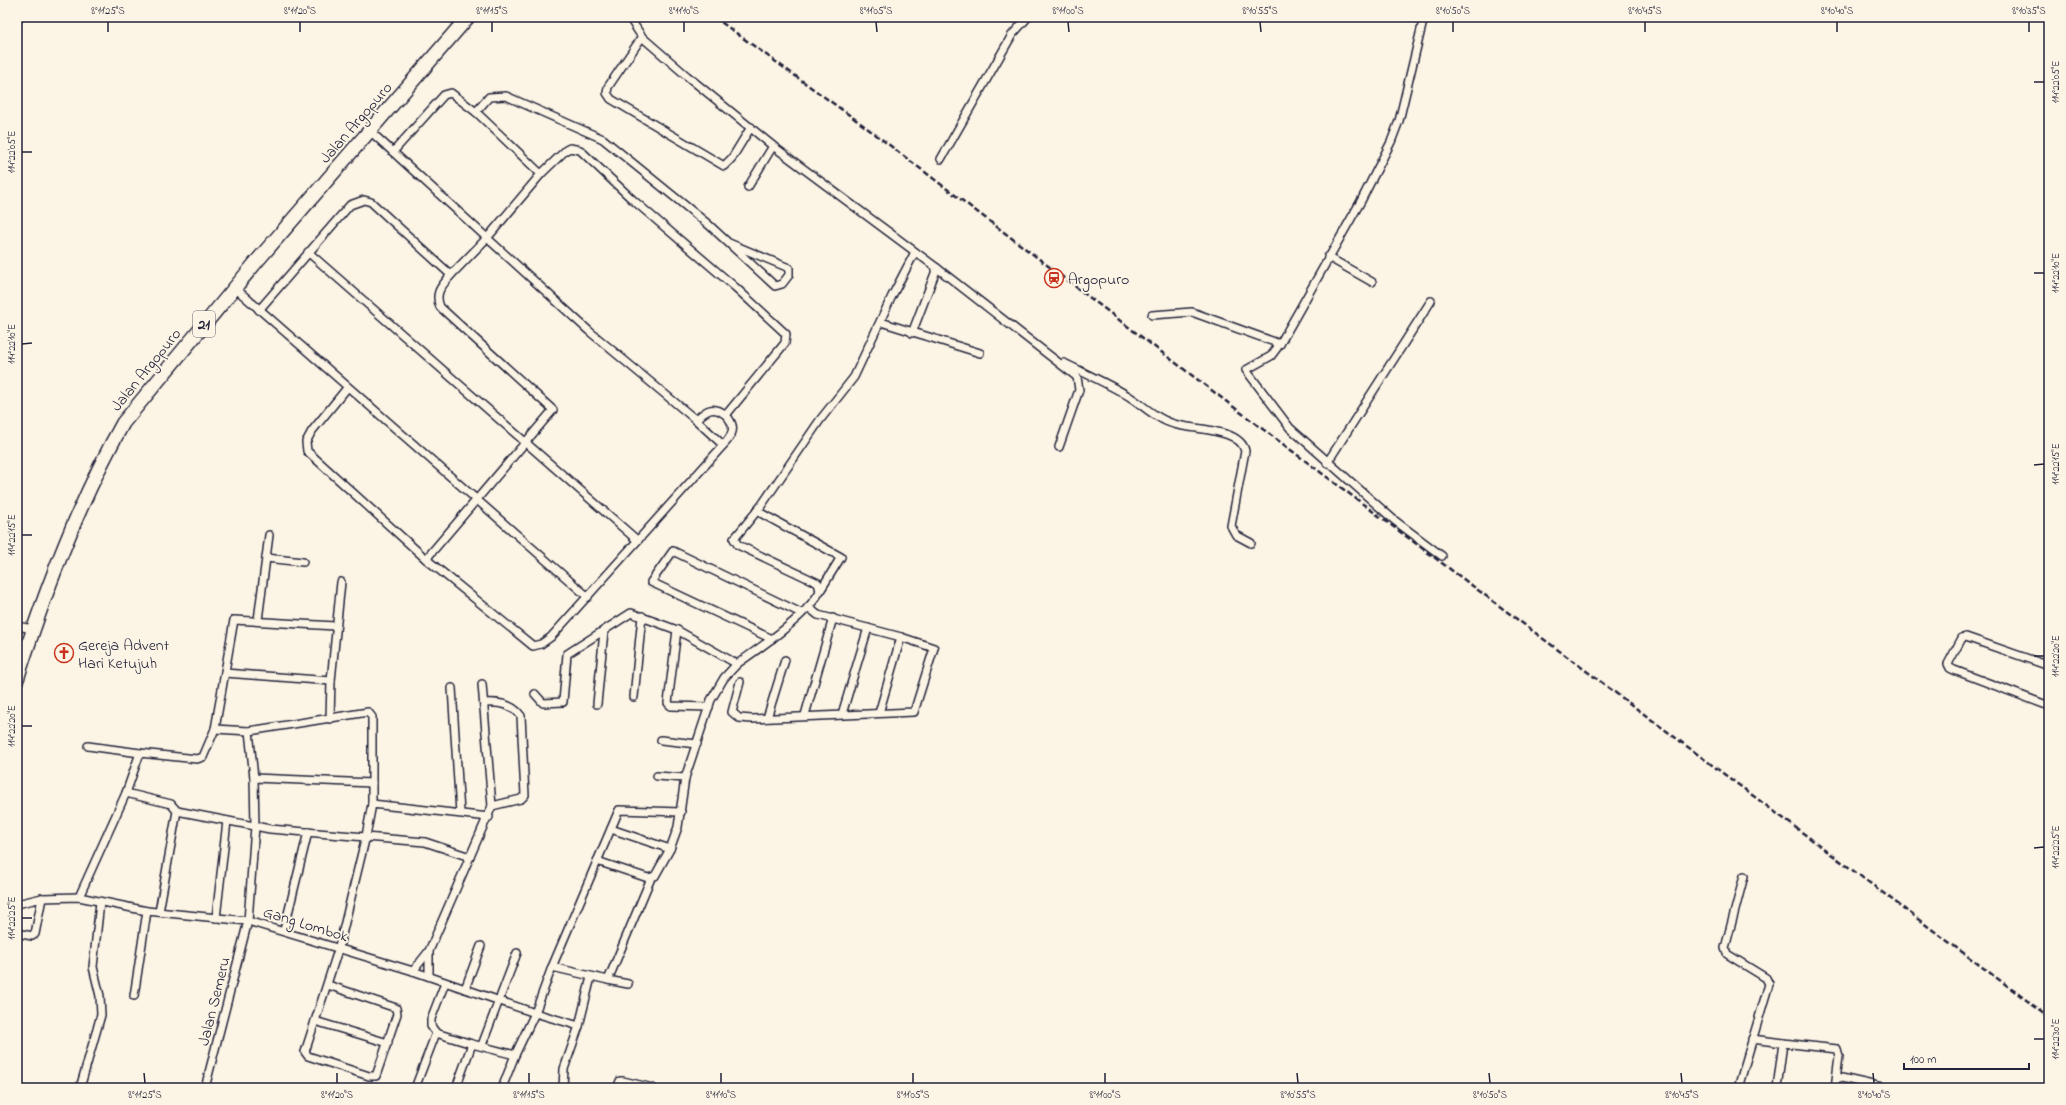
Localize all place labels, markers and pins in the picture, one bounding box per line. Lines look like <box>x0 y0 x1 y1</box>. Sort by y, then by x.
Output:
station icon: Argopuro <box>1043 267 1065 289</box>
place label: Argopuro <box>1068 268 1129 292</box>
place label: Gereja Advent Hari Ketujuh <box>78 634 170 676</box>
church icon: Gereja Advent Hari Ketujuh <box>53 642 75 664</box>

